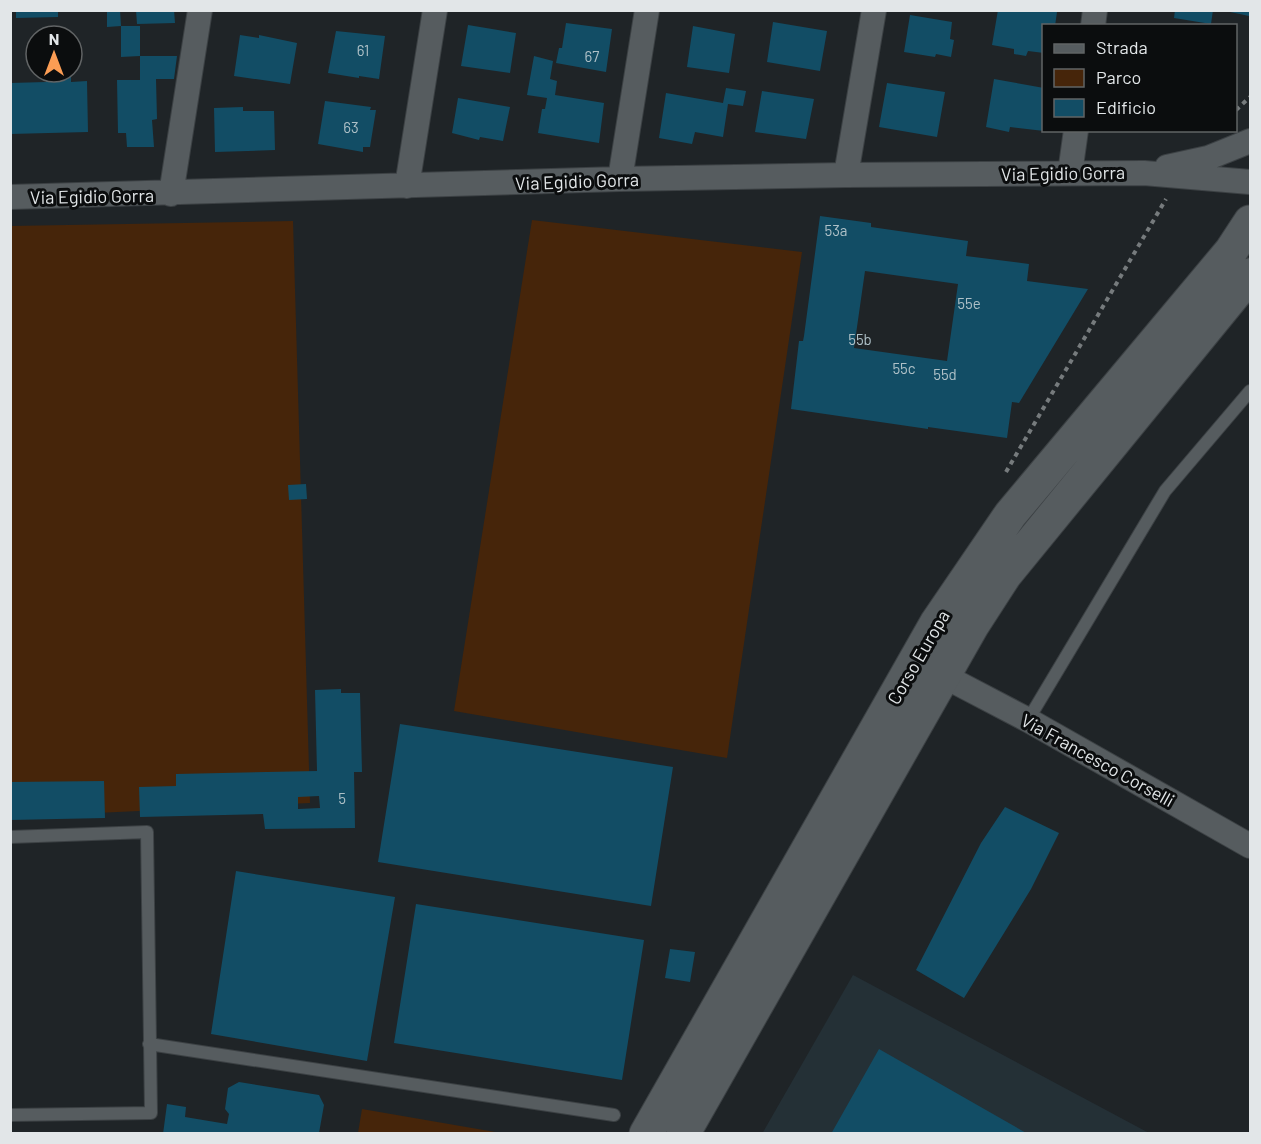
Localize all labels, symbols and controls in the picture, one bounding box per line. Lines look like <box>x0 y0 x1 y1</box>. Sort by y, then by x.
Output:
north arrow <box>24 24 84 84</box>
legend <box>1042 24 1237 132</box>
text: N <box>49 29 59 48</box>
text: Strada <box>1096 36 1148 58</box>
house number: 61 <box>357 41 369 59</box>
house number: 67 <box>585 47 599 65</box>
text: Parco <box>1096 66 1141 88</box>
text: Edificio <box>1096 96 1156 118</box>
house number: 63 <box>343 118 359 136</box>
street label: Via Egidio Gorra <box>1001 161 1125 185</box>
street label: Via Egidio Gorra <box>515 168 639 194</box>
street label: Via Egidio Gorra <box>30 184 154 208</box>
house number: 53a <box>824 221 848 239</box>
house number: 55e <box>957 294 981 312</box>
house number: 55b <box>848 330 872 348</box>
house number: 55c <box>892 359 916 377</box>
house number: 55d <box>933 365 957 383</box>
street label: Corso Europa <box>882 606 954 708</box>
street label: Via Francesco Corselli <box>1018 709 1178 811</box>
house number: 5 <box>338 789 346 807</box>

